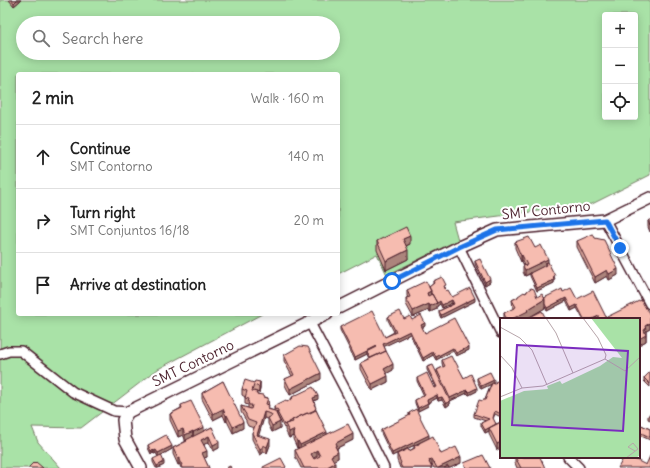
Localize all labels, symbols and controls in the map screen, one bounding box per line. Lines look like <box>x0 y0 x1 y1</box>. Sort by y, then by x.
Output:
map controls <box>602 12 638 120</box>
button: + <box>602 12 638 48</box>
search box <box>16 16 340 60</box>
icon: search <box>30 27 52 49</box>
text: Search here <box>62 29 143 48</box>
button: − <box>602 48 638 84</box>
button: locate <box>602 84 638 120</box>
text: 2 min <box>32 87 74 109</box>
text: Walk · 160 m <box>251 90 324 107</box>
text: Continue <box>70 139 131 158</box>
icon: ahead <box>32 146 54 168</box>
text: 140 m <box>288 148 324 165</box>
text: SMT Contorno <box>70 158 153 175</box>
street label: SMT Contorno <box>501 196 591 224</box>
text: Turn right <box>70 203 135 222</box>
icon: right <box>32 210 54 232</box>
text: 20 m <box>294 212 324 229</box>
text: SMT Conjuntos 16/18 <box>70 222 190 239</box>
route end <box>611 239 629 257</box>
route start <box>383 272 401 290</box>
icon: arrive <box>32 274 54 296</box>
text: Arrive at destination <box>70 275 206 294</box>
inset map <box>500 318 640 458</box>
street label: SMT Contorno <box>149 335 237 391</box>

